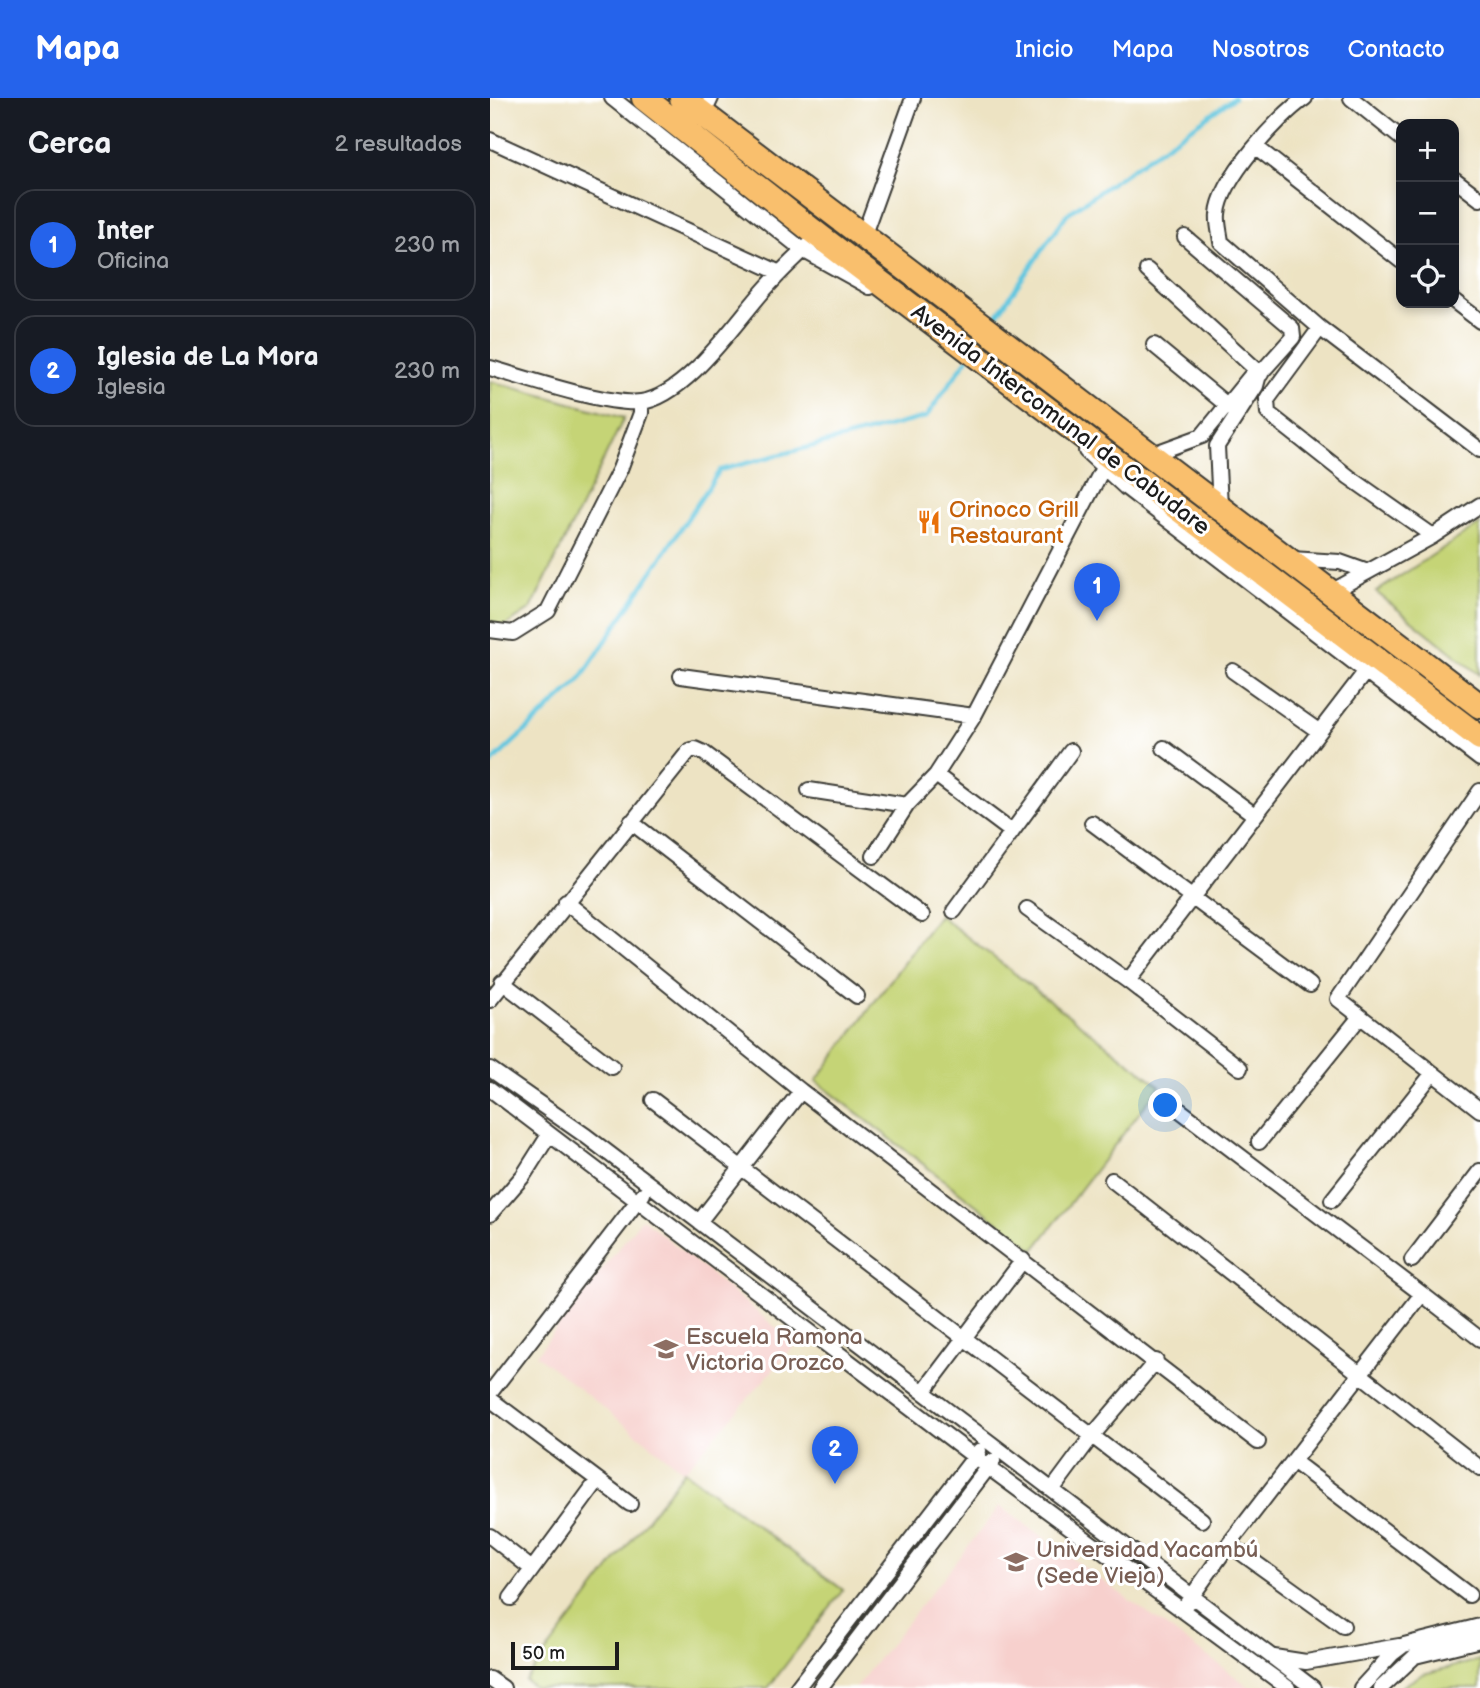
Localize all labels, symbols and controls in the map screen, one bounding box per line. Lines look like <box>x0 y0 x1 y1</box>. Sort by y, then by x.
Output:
text: Mapa <box>35 29 120 69</box>
text: Inicio <box>1015 35 1074 64</box>
text: Mapa <box>1112 35 1174 64</box>
text: Nosotros <box>1212 35 1309 64</box>
text: Contacto <box>1347 35 1445 64</box>
map controls <box>1396 119 1459 308</box>
button: + <box>1396 119 1459 182</box>
text: Cerca <box>28 126 111 162</box>
text: 2 resultados <box>334 130 462 158</box>
button: − <box>1396 182 1459 245</box>
text: Inter <box>97 216 154 247</box>
text: 1 <box>48 231 58 259</box>
text: 230 m <box>394 231 460 259</box>
button: locate <box>1396 245 1459 308</box>
text: Oficina <box>97 247 169 275</box>
street label: Avenida Intercomunal de Cabudare <box>906 298 1215 541</box>
text: Iglesia de La Mora <box>97 342 319 373</box>
text: 2 <box>46 357 60 385</box>
text: 230 m <box>394 357 460 385</box>
text: Iglesia <box>97 373 166 401</box>
place label: Orinoco Grill Restaurant <box>949 496 1079 550</box>
restaurant icon: Orinoco Grill Restaurant <box>915 508 943 536</box>
pin: 1 <box>1074 563 1120 621</box>
your location <box>1148 1088 1182 1122</box>
place label: Escuela Ramona Victoria Orozco <box>686 1323 863 1377</box>
school or university icon: Escuela Ramona Victoria Orozco <box>652 1335 680 1363</box>
pin: 2 <box>812 1426 858 1484</box>
place label: Universidad Yacambú (Sede Vieja) <box>1036 1536 1258 1590</box>
school or university icon: Universidad Yacambú (Sede Vieja) <box>1002 1548 1030 1576</box>
scale bar <box>511 1639 620 1671</box>
text: 50 m <box>522 1642 565 1665</box>

